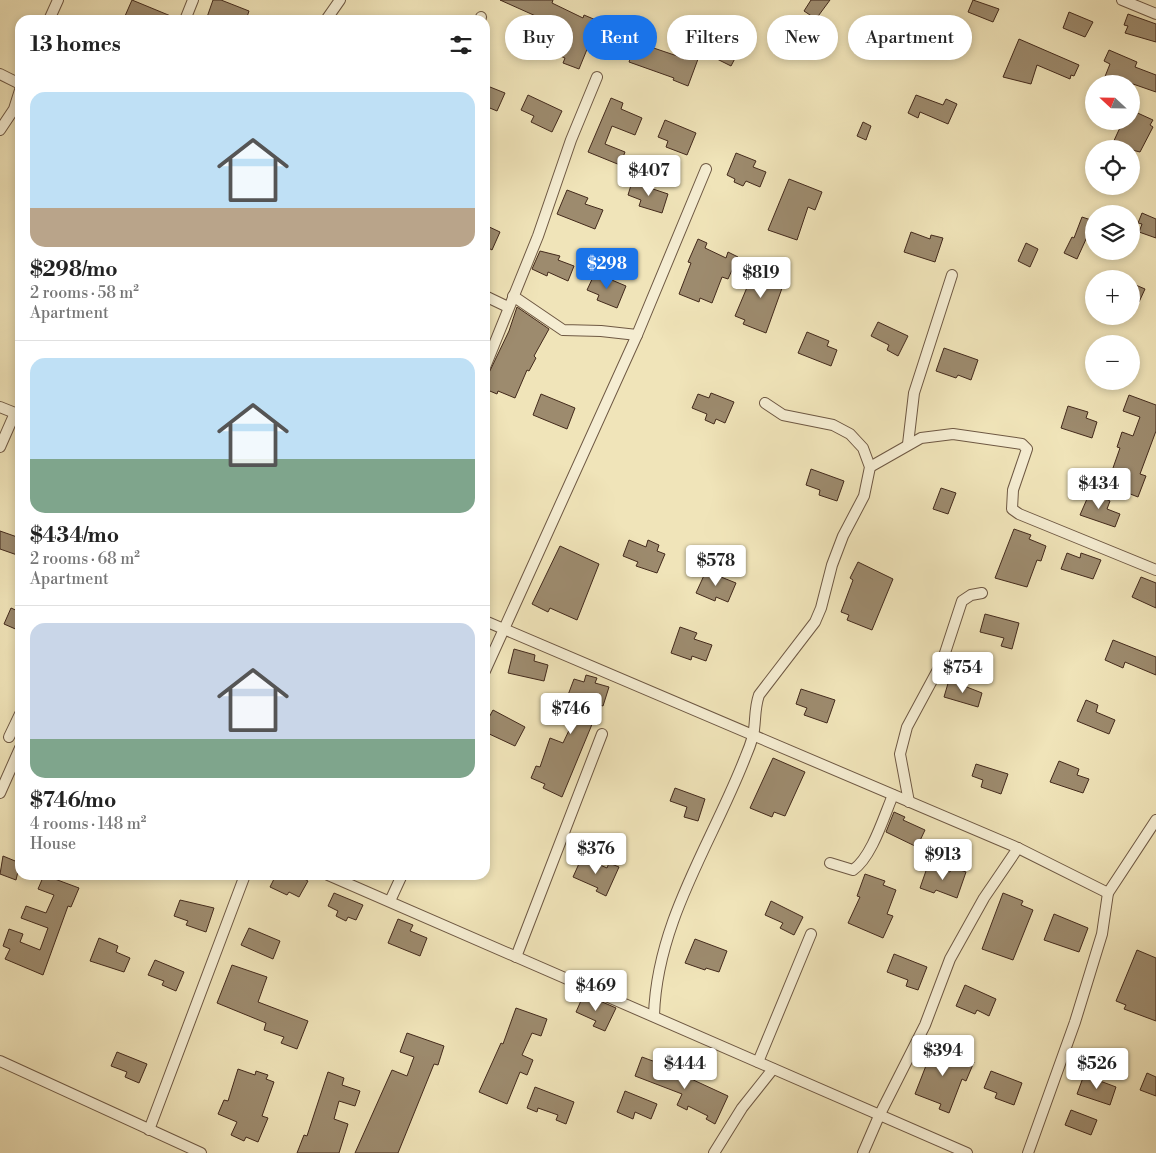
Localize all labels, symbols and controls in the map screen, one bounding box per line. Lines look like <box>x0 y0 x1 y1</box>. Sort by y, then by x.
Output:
chip: Buy <box>505 15 573 60</box>
chip: Rent <box>583 15 657 60</box>
chip: Filters <box>667 15 757 60</box>
chip: New <box>767 15 838 60</box>
chip: Apartment <box>848 15 972 60</box>
icon: filters <box>447 31 475 59</box>
text: 13 homes <box>30 32 121 58</box>
north arrow <box>1085 75 1140 130</box>
map controls <box>1085 75 1140 390</box>
icon: home <box>208 125 298 215</box>
button: locate <box>1085 140 1140 195</box>
pin: $407 <box>619 154 679 197</box>
text: $407 <box>628 161 670 181</box>
button: layers <box>1085 205 1140 260</box>
pin: $298 <box>577 248 637 290</box>
text: $298 <box>587 254 627 274</box>
pin: $819 <box>731 256 791 299</box>
text: $298/mo <box>30 257 118 283</box>
text: $819 <box>743 263 779 283</box>
button: + <box>1085 270 1140 325</box>
text: 2 rooms · 58 m² <box>30 283 139 303</box>
text: Apartment <box>30 303 109 323</box>
button: − <box>1085 335 1140 390</box>
icon: home <box>208 390 298 480</box>
pin: $434 <box>1069 468 1129 510</box>
text: $434 <box>1079 474 1119 494</box>
text: $434/mo <box>30 523 119 549</box>
pin: $578 <box>686 544 746 587</box>
text: 2 rooms · 68 m² <box>30 549 140 569</box>
text: $578 <box>697 551 735 571</box>
text: Apartment <box>30 569 109 589</box>
pin: $754 <box>933 652 993 694</box>
icon: home <box>208 655 298 745</box>
text: $754 <box>943 658 983 678</box>
pin: $746 <box>541 692 601 735</box>
text: $746 <box>552 699 590 719</box>
text: $746/mo <box>30 788 116 814</box>
text: 4 rooms · 148 m² <box>30 814 146 834</box>
pin: $376 <box>566 832 626 875</box>
text: House <box>30 834 76 854</box>
pin: $913 <box>913 838 973 881</box>
text: $376 <box>577 839 615 859</box>
text: $913 <box>925 845 961 865</box>
pin: $469 <box>566 970 626 1012</box>
text: $469 <box>576 976 616 996</box>
pin: $394 <box>913 1034 973 1077</box>
text: $394 <box>923 1041 963 1061</box>
pin: $444 <box>655 1048 715 1090</box>
pin: $526 <box>1067 1048 1127 1090</box>
text: $444 <box>664 1054 706 1074</box>
text: $526 <box>1077 1054 1117 1074</box>

